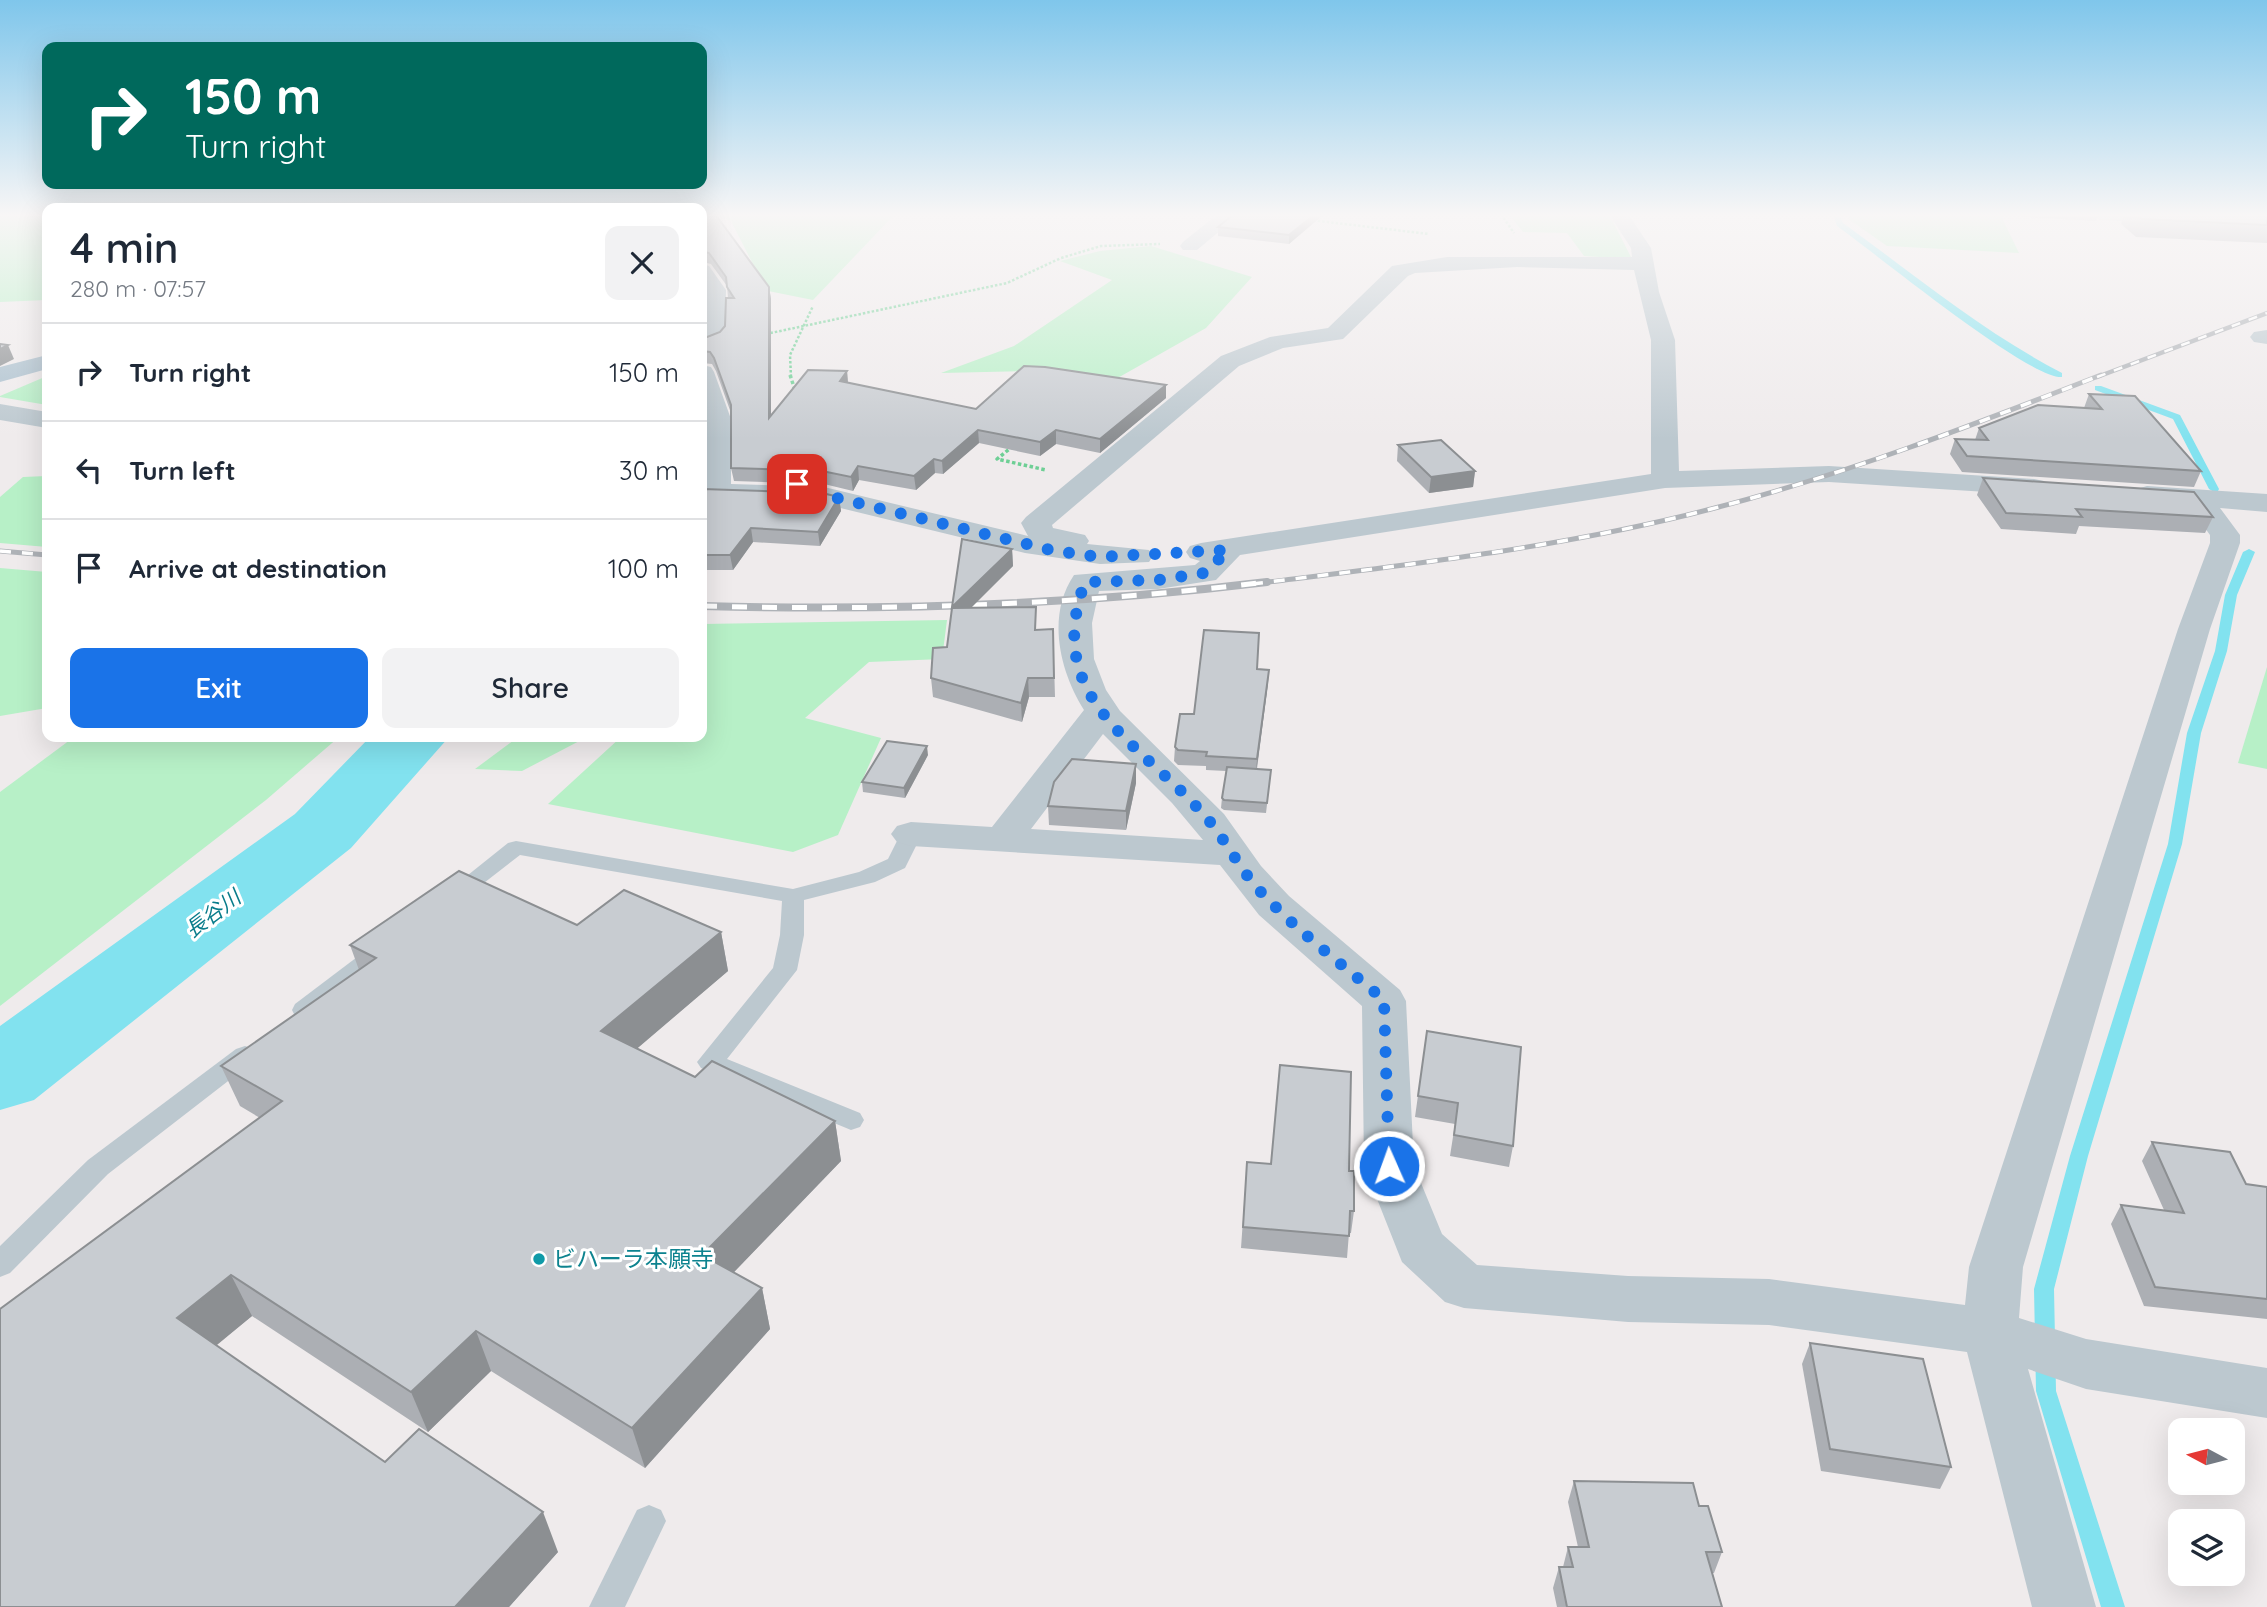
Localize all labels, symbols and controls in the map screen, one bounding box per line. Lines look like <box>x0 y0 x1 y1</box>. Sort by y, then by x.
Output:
text: 150 m <box>185 65 321 126</box>
icon: right <box>70 70 161 161</box>
text: Turn right <box>185 126 326 166</box>
text: 4 min <box>70 221 179 274</box>
button: close <box>605 226 679 300</box>
text: 280 m · 07:57 <box>70 274 206 303</box>
icon: right <box>70 353 108 391</box>
text: Turn right <box>129 356 251 389</box>
text: 150 m <box>609 356 679 389</box>
icon: left <box>70 451 108 489</box>
text: Turn left <box>129 454 236 487</box>
text: 30 m <box>619 454 679 487</box>
pin <box>767 454 827 514</box>
icon: arrive <box>778 465 816 503</box>
icon: arrive <box>70 549 108 587</box>
text: Arrive at destination <box>129 552 387 585</box>
text: 100 m <box>608 552 679 585</box>
button: Exit <box>70 648 368 728</box>
button: Share <box>382 648 679 728</box>
water label: 長谷川 <box>179 883 247 943</box>
position arrow <box>1352 1129 1426 1203</box>
place label: ビハーラ本願寺 <box>553 1244 714 1273</box>
marker: ビハーラ本願寺 <box>531 1251 547 1267</box>
north arrow <box>2168 1418 2245 1494</box>
map controls <box>2168 1418 2245 1586</box>
button: layers <box>2168 1509 2245 1586</box>

